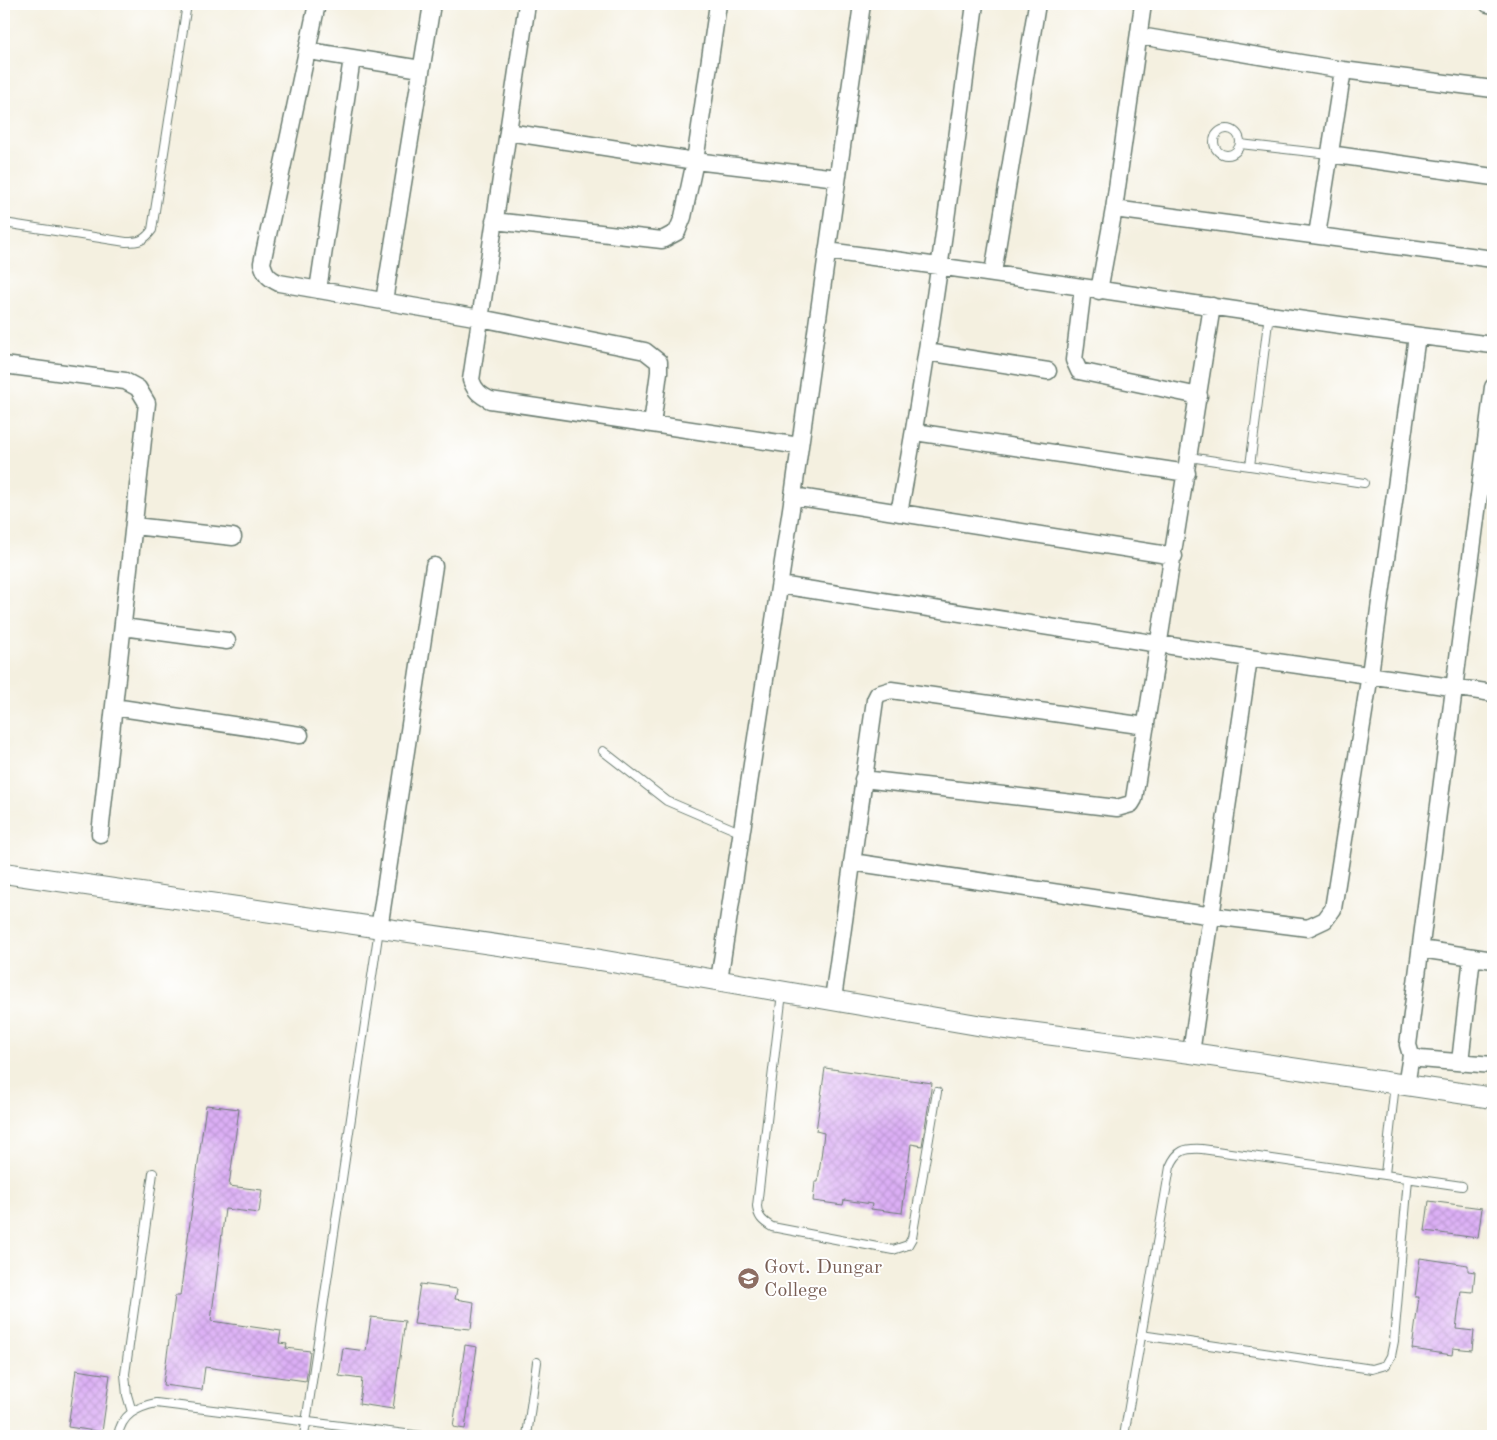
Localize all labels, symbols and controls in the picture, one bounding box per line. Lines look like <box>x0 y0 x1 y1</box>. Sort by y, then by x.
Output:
place label: Govt. Dungar College <box>764 1258 882 1301</box>
school or university icon: Govt. Dungar College <box>736 1266 760 1290</box>

